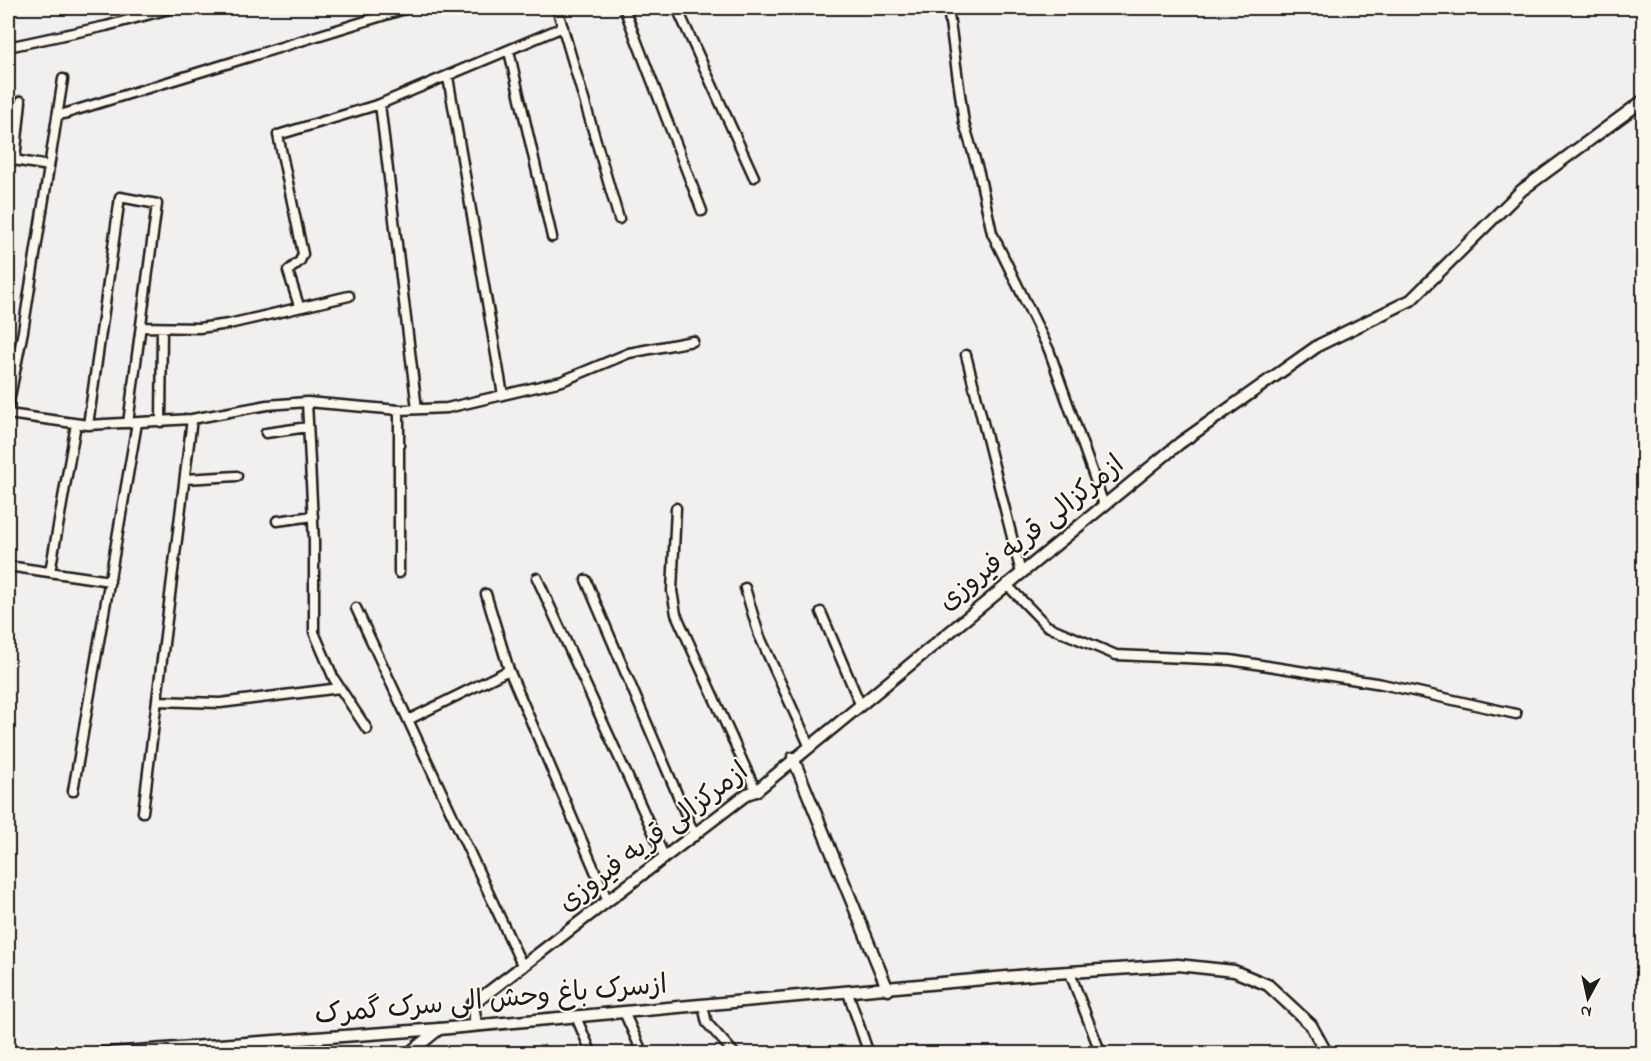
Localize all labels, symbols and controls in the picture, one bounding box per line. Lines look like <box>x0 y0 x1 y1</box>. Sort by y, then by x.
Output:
street label: ازمرکزالی قریه فیروزی <box>931 447 1133 621</box>
street label: ازمرکزالی قریه فیروزی <box>551 753 757 923</box>
street label: ازسرک باغ وحش الی سرک گمرک <box>313 966 669 1036</box>
north arrow <box>1558 968 1618 1028</box>
text: N <box>1579 998 1593 1024</box>

